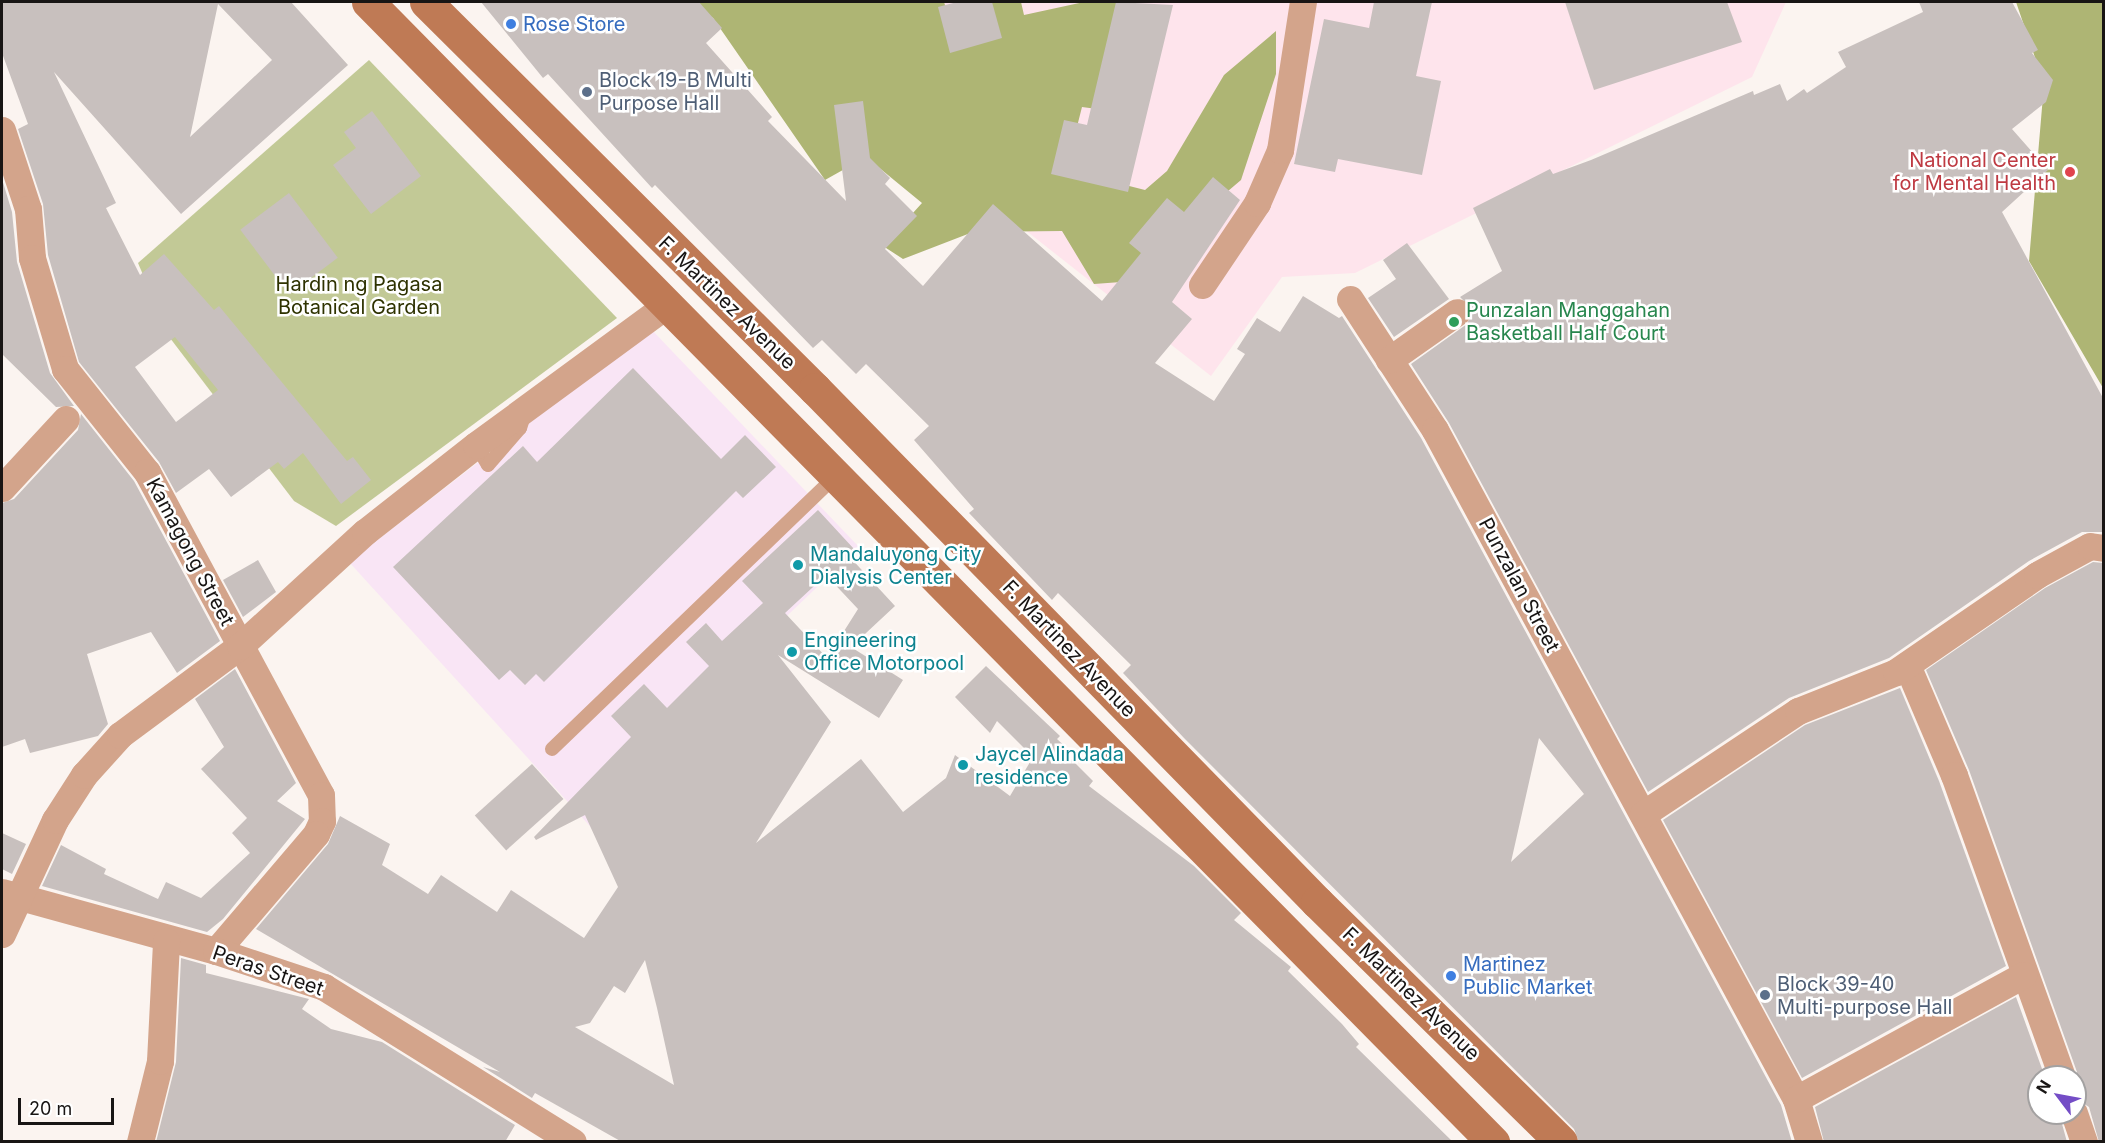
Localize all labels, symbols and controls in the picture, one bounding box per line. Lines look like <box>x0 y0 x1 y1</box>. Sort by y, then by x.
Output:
place label: Rose Store <box>523 12 625 36</box>
marker: Rose Store <box>504 17 518 31</box>
place label: Block 19-B Multi Purpose Hall <box>599 68 752 115</box>
marker: Block 19-B Multi Purpose Hall <box>580 85 594 99</box>
place label: National Center for Mental Health <box>1893 148 2056 195</box>
marker: National Center for Mental Health <box>2061 163 2079 181</box>
street label: F. Martinez Avenue <box>654 231 800 375</box>
park label: Hardin ng Pagasa Botanical Garden <box>276 273 442 320</box>
place label: Punzalan Manggahan Basketball Half Court <box>1466 298 1670 345</box>
marker: Punzalan Manggahan Basketball Half Court <box>1447 315 1461 329</box>
street label: Kamagong Street <box>141 474 239 630</box>
street label: Punzalan Street <box>1474 514 1564 656</box>
place label: Mandaluyong City Dialysis Center <box>810 542 981 589</box>
marker: Mandaluyong City Dialysis Center <box>791 558 805 572</box>
street label: F. Martinez Avenue <box>997 576 1141 722</box>
place label: Engineering Office Motorpool <box>804 628 964 675</box>
marker: Engineering Office Motorpool <box>785 645 799 659</box>
place label: Jaycel Alindada residence <box>975 742 1124 789</box>
marker: Jaycel Alindada residence <box>956 758 970 772</box>
street label: F. Martinez Avenue <box>1338 922 1484 1066</box>
street label: Peras Street <box>209 941 327 1001</box>
place label: Martinez Public Market <box>1463 952 1592 999</box>
marker: Martinez Public Market <box>1444 969 1458 983</box>
place label: Block 39-40 Multi-purpose Hall <box>1777 972 1952 1019</box>
marker: Block 39-40 Multi-purpose Hall <box>1758 988 1772 1002</box>
north arrow <box>2027 1065 2087 1125</box>
text: N <box>2032 1076 2055 1097</box>
scale bar <box>21 1086 117 1124</box>
text: 20 m <box>29 1098 72 1119</box>

